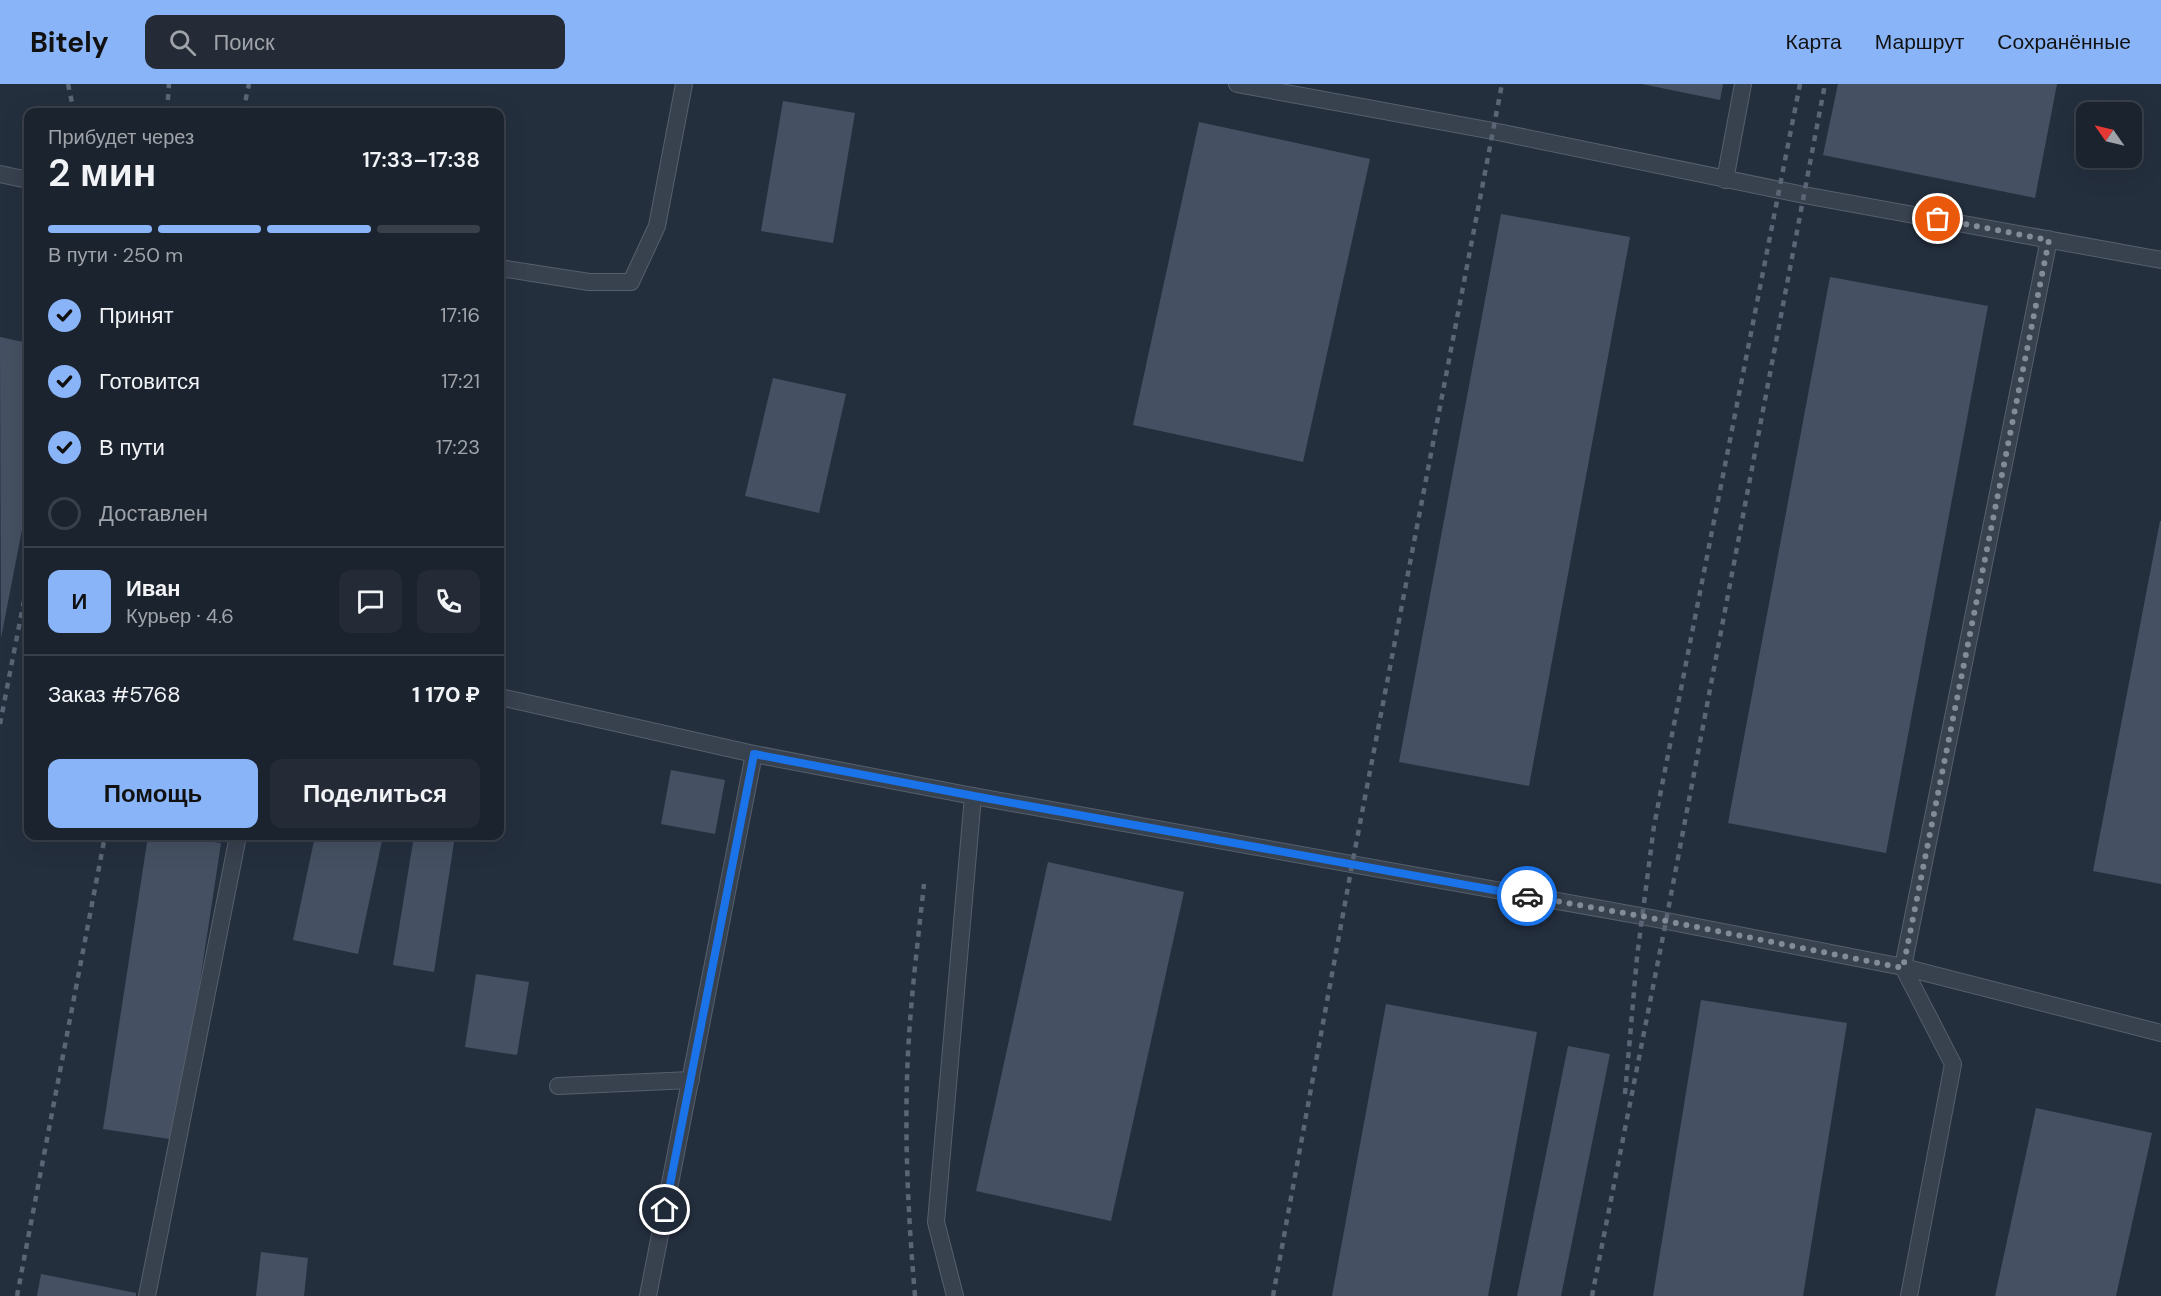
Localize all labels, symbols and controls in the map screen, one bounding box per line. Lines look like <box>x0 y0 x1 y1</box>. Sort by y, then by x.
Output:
search box <box>145 15 565 69</box>
text: Bitely <box>30 24 109 61</box>
icon: search <box>166 26 199 59</box>
text: Поиск <box>214 28 275 57</box>
text: Карта <box>1786 28 1842 56</box>
text: Маршрут <box>1875 28 1964 56</box>
text: Сохранённые <box>1997 28 2131 56</box>
north arrow <box>2076 102 2142 168</box>
map controls <box>2076 102 2142 168</box>
text: Прибудет через <box>48 124 194 150</box>
text: 17:33–17:38 <box>362 145 480 174</box>
text: 2 мин <box>48 147 156 198</box>
pin <box>1912 193 1963 244</box>
icon: bag <box>1921 202 1954 235</box>
text: В пути · 250 m <box>48 242 183 268</box>
icon: check <box>48 299 81 332</box>
text: Принят <box>99 301 173 330</box>
text: 17:16 <box>440 302 480 328</box>
icon: check <box>48 365 81 398</box>
text: Готовится <box>99 367 200 396</box>
text: 17:21 <box>441 368 480 394</box>
icon: check <box>48 431 81 464</box>
text: В пути <box>99 433 165 462</box>
text: 17:23 <box>436 434 480 460</box>
text: Доставлен <box>99 499 208 528</box>
button: chat <box>339 570 402 633</box>
button: phone <box>417 570 480 633</box>
text: Иван <box>126 574 181 603</box>
text: И <box>72 587 87 616</box>
text: Курьер · 4.6 <box>126 603 234 629</box>
text: Заказ #5768 <box>48 680 181 709</box>
text: 1 170 ₽ <box>412 680 480 709</box>
button: Помощь <box>48 759 258 828</box>
button: Поделиться <box>270 759 480 828</box>
courier <box>1497 866 1557 926</box>
icon: car <box>1511 880 1544 913</box>
pin <box>639 1184 690 1235</box>
icon: home <box>648 1193 681 1226</box>

